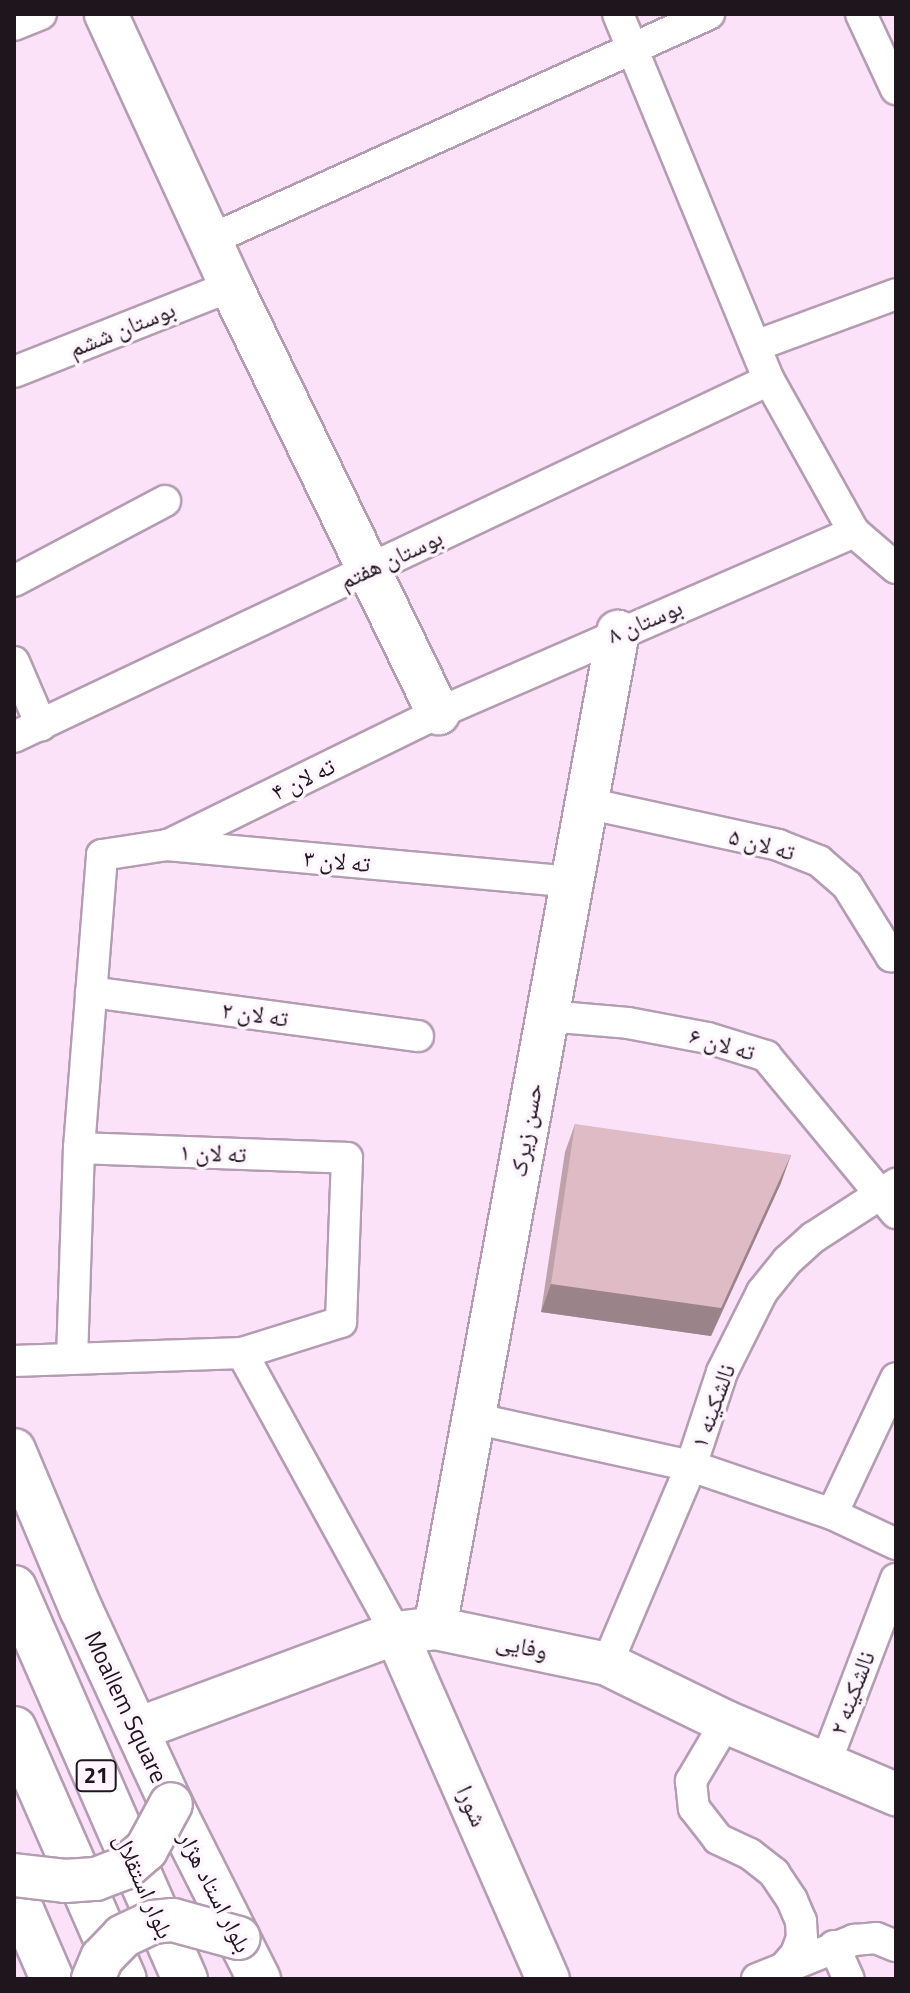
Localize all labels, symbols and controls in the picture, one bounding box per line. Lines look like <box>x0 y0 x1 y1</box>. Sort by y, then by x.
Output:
street label: بوستان ششم <box>65 295 179 363</box>
street label: بوستان هفتم <box>335 523 447 595</box>
street label: بوستان ۸ <box>603 592 687 650</box>
street label: ته لان ۴ <box>267 751 339 807</box>
street label: ته لان ۵ <box>726 821 798 867</box>
street label: ته لان ۳ <box>302 844 372 878</box>
street label: ته لان ۲ <box>220 995 290 1033</box>
street label: ته لان ۶ <box>686 1021 758 1067</box>
street label: حسن زیرک <box>504 1081 548 1179</box>
street label: ته لان ۱ <box>179 1137 247 1169</box>
street label: نالشکینه ۱ <box>685 1360 741 1452</box>
street label: وفایی <box>494 1626 550 1666</box>
street label: Moallem Square <box>78 1627 174 1787</box>
street label: نالشکینه ۲ <box>823 1647 881 1739</box>
road number: 21 <box>74 1758 118 1794</box>
street label: شورا <box>450 1781 494 1831</box>
street label: بلوار استاد هژار <box>172 1827 258 1957</box>
street label: بلوار استقلال <box>108 1829 180 1943</box>

